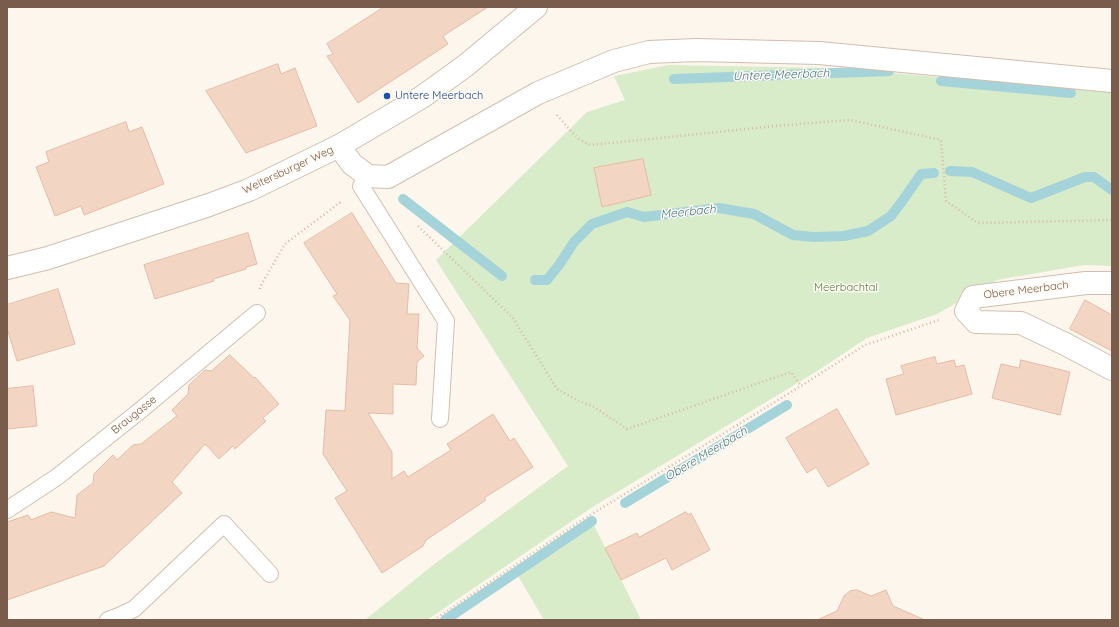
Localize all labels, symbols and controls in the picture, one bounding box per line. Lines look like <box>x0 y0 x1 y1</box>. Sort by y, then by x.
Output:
water label: Untere Meerbach <box>733 66 829 84</box>
place label: Untere Meerbach <box>395 89 483 103</box>
marker: Untere Meerbach <box>382 91 392 101</box>
street label: Weitersburger Weg <box>240 143 336 197</box>
water label: Meerbach <box>660 202 716 222</box>
street label: Obere Meerbach <box>983 278 1069 302</box>
park label: Meerbachtal <box>814 281 878 295</box>
street label: Braugasse <box>109 393 159 437</box>
water label: Obere Meerbach <box>662 424 750 484</box>

